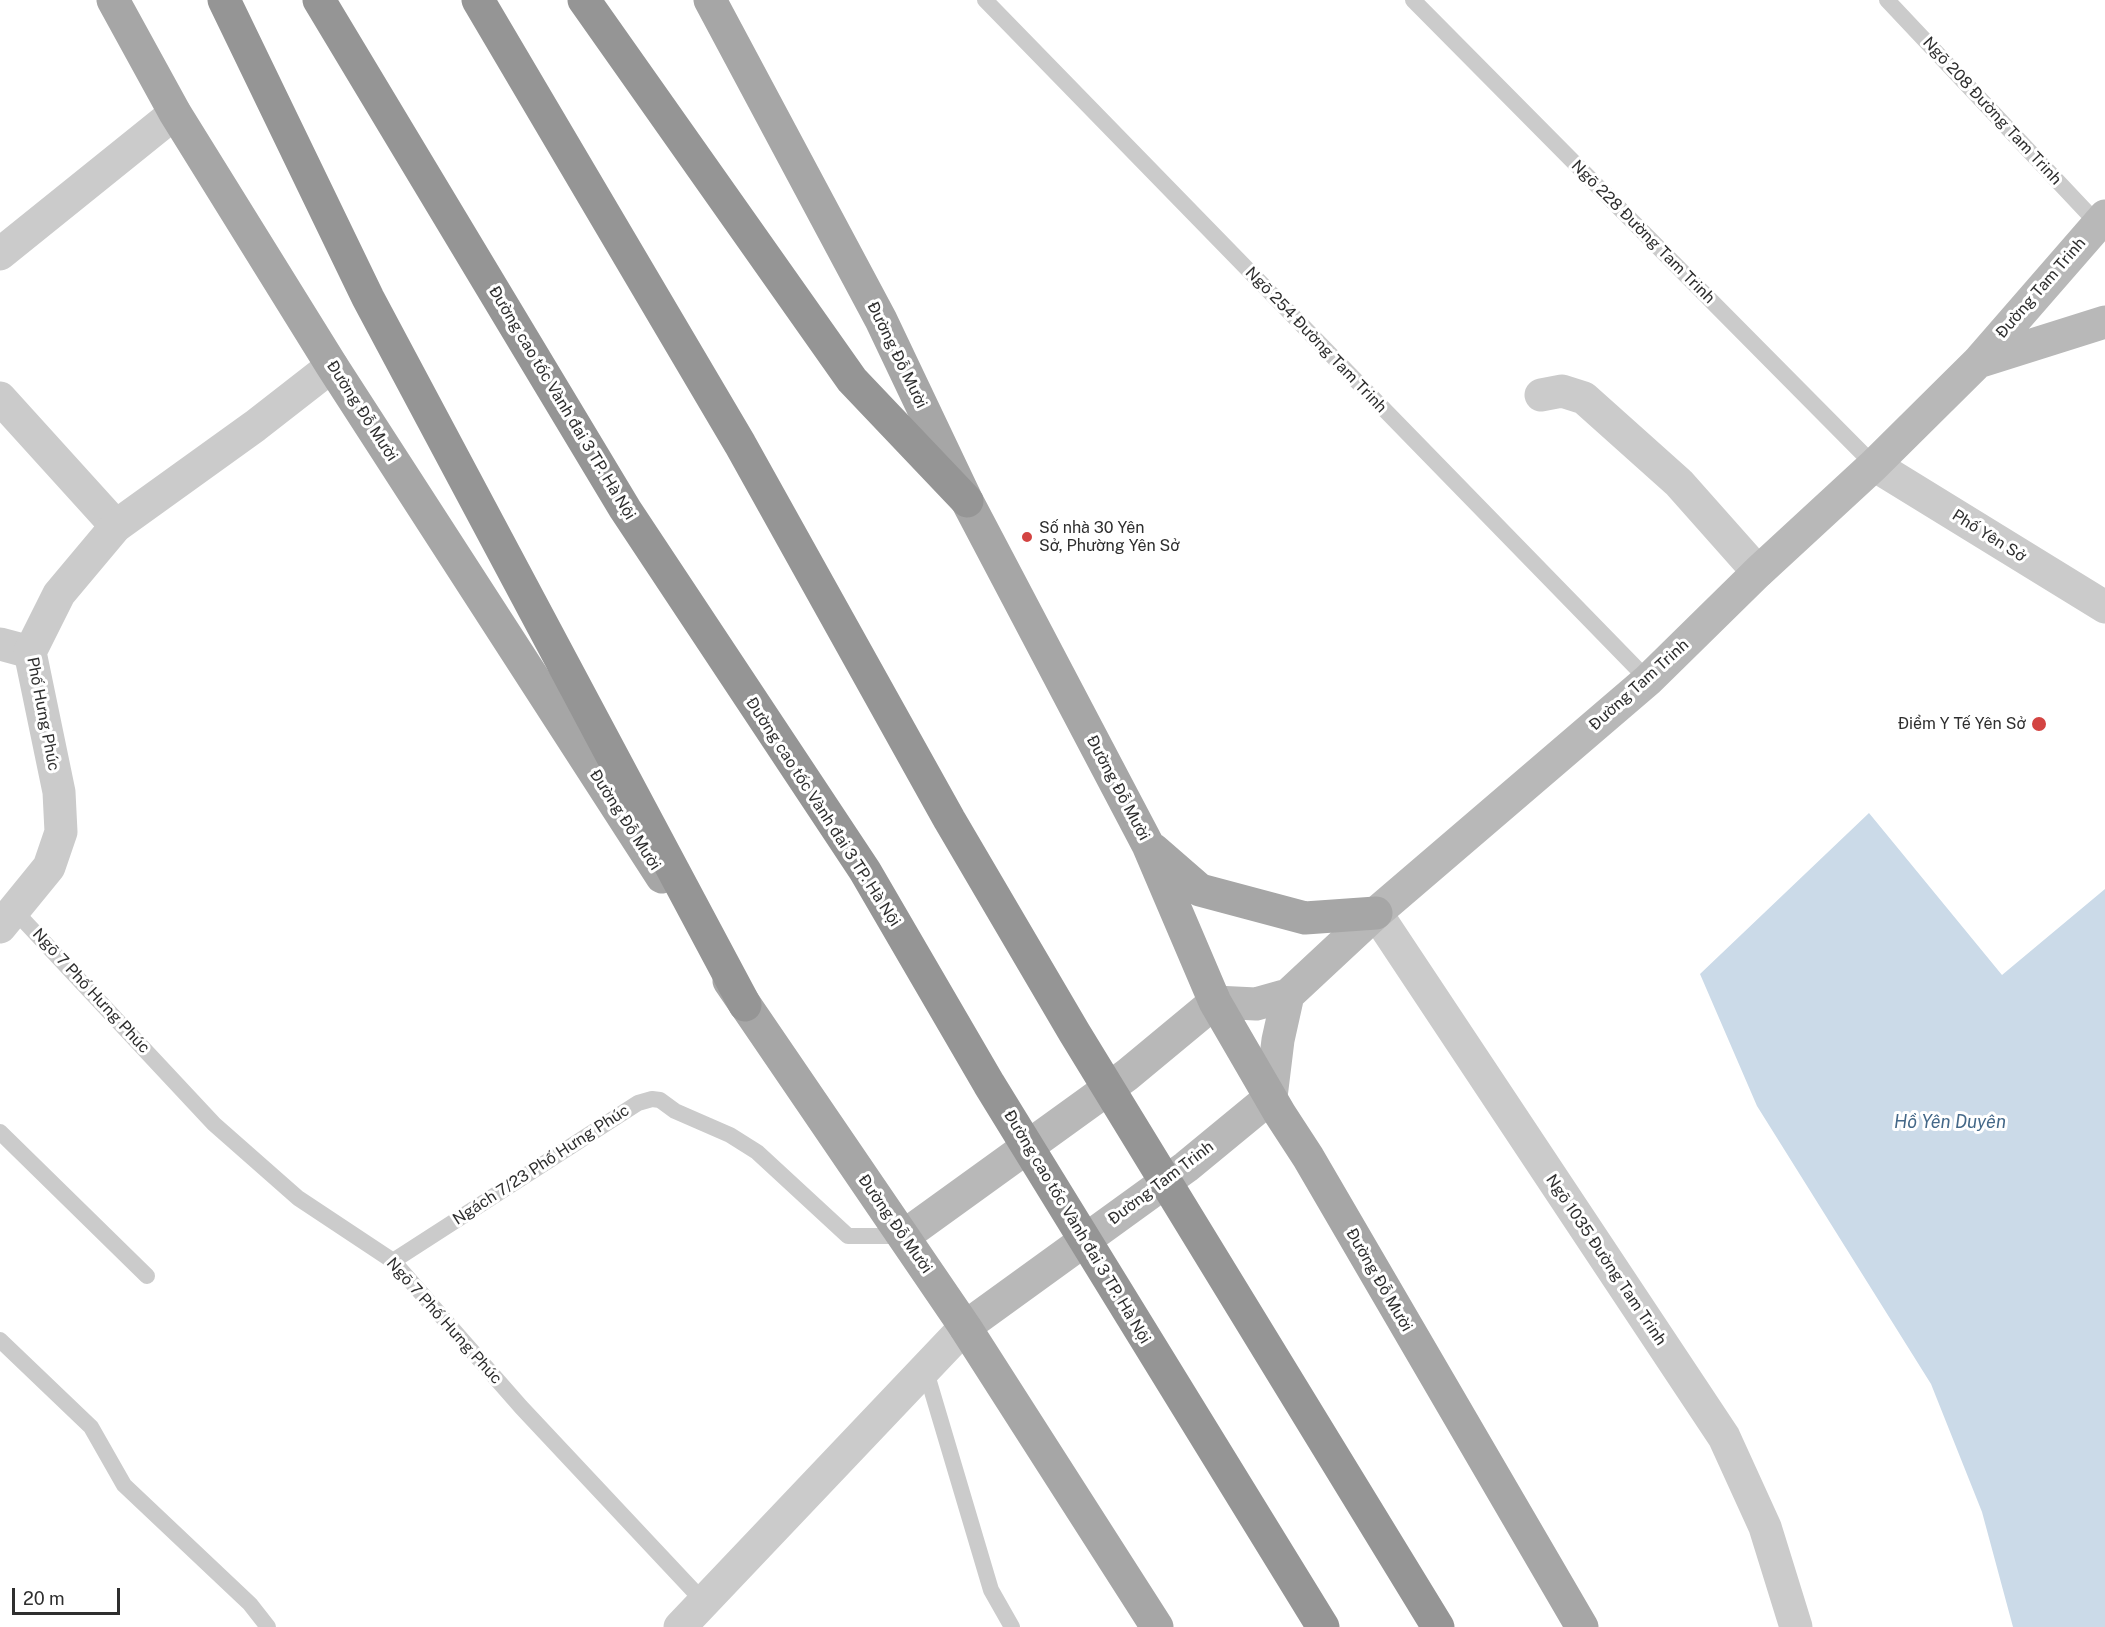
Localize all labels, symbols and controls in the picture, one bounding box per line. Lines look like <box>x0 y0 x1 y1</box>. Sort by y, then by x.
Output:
street label: Ngõ 208 Đường Tam Trinh <box>1918 33 2066 189</box>
street label: Ngõ 228 Đường Tam Trinh <box>1567 156 1719 308</box>
street label: Đường Tam Trinh <box>1992 234 2090 342</box>
street label: Ngõ 254 Đường Tam Trinh <box>1241 263 1391 417</box>
street label: Đường cao tốc Vành đai 3 TP. Hà Nội <box>484 283 640 523</box>
street label: Đường Đỗ Mười <box>863 299 931 411</box>
street label: Đường Đỗ Mười <box>322 357 402 465</box>
street label: Phố Yên Sở <box>1948 506 2030 566</box>
place label: Số nhà 30 Yên Sở, Phường Yên Sở <box>1039 518 1180 556</box>
marker: Số nhà 30 Yên Sở, Phường Yên Sở <box>1020 530 1034 544</box>
street label: Đường Tam Trinh <box>1585 635 1693 735</box>
street label: Phố Hưng Phúc <box>23 656 63 772</box>
street label: Đường cao tốc Vành đai 3 TP. Hà Nội <box>742 694 904 930</box>
place label: Điểm Y Tế Yên Sở <box>1898 714 2026 734</box>
marker: Điểm Y Tế Yên Sở <box>2030 715 2048 733</box>
street label: Đường Đỗ Mười <box>1082 732 1154 844</box>
street label: Đường Đỗ Mười <box>585 766 665 874</box>
street label: Ngõ 7 Phố Hưng Phúc <box>28 925 154 1057</box>
street label: Ngách 7/23 Phố Hưng Phúc <box>449 1101 633 1229</box>
street label: Đường cao tốc Vành đai 3 TP. Hà Nội <box>999 1107 1155 1347</box>
water label: Hồ Yên Duyên <box>1894 1111 2006 1133</box>
street label: Đường Tam Trinh <box>1105 1137 1217 1229</box>
street label: Đường Đỗ Mười <box>854 1171 936 1277</box>
street label: Ngõ 1035 Đường Tam Trinh <box>1542 1171 1670 1349</box>
street label: Đường Đỗ Mười <box>1342 1225 1416 1335</box>
street label: Ngõ 7 Phố Hưng Phúc <box>382 1254 506 1388</box>
scale bar <box>15 1576 123 1614</box>
text: 20 m <box>23 1588 65 1609</box>

